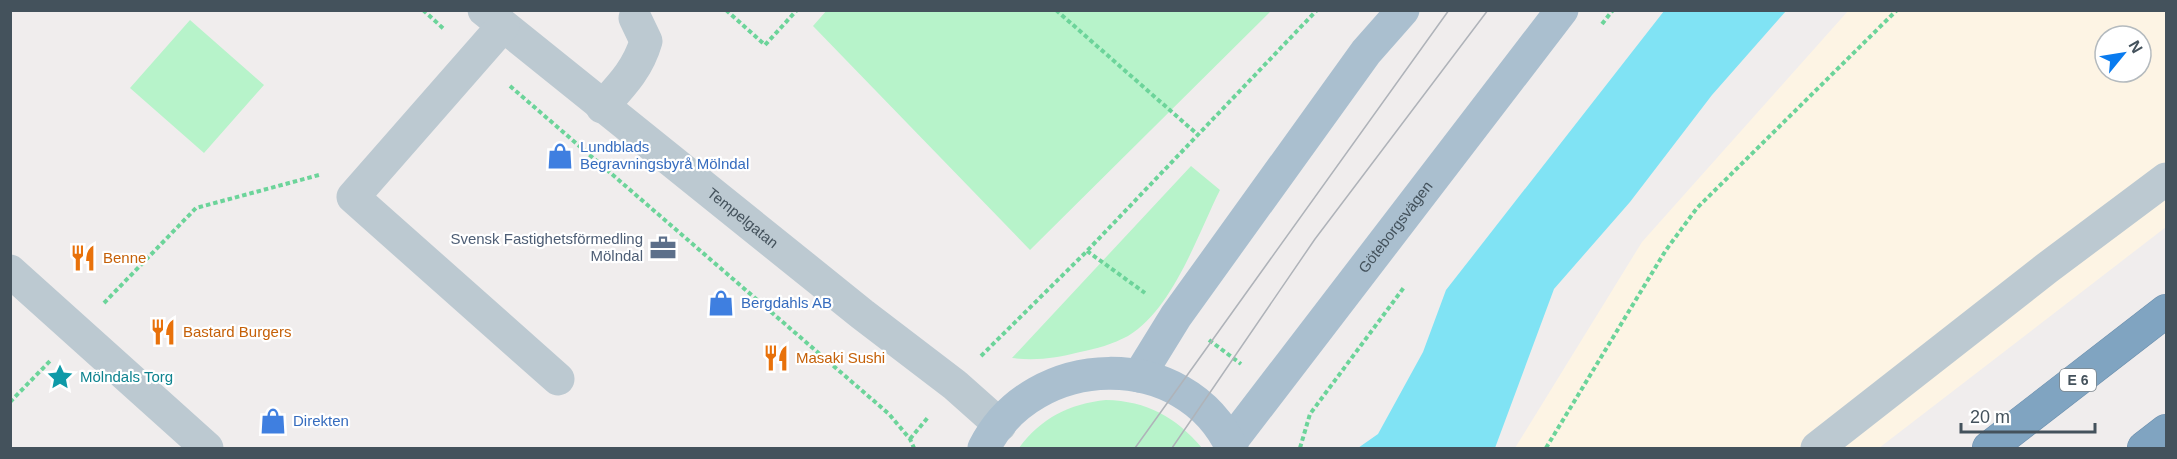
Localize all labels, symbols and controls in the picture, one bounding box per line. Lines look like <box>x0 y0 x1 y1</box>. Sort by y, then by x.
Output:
north arrow <box>2093 24 2153 84</box>
text: N <box>2125 37 2146 56</box>
place label: Lundblads Begravningsbyrå Mölndal <box>580 138 749 172</box>
shop icon: Lundblads Begravningsbyrå Mölndal <box>545 141 575 171</box>
street label: Göteborgsvägen <box>1355 178 1436 276</box>
street label: Tempelgatan <box>704 184 782 251</box>
place label: Svensk Fastighetsförmedling Mölndal <box>450 230 643 264</box>
office icon: Svensk Fastighetsförmedling Mölndal <box>648 233 678 263</box>
restaurant icon: Benne <box>68 243 98 273</box>
place label: Benne <box>103 249 146 266</box>
shop icon: Bergdahls AB <box>706 288 736 318</box>
place label: Bergdahls AB <box>741 294 832 311</box>
restaurant icon: Bastard Burgers <box>148 317 178 347</box>
place label: Bastard Burgers <box>183 323 291 340</box>
restaurant icon: Masaki Sushi <box>761 343 791 373</box>
place label: Masaki Sushi <box>796 349 885 366</box>
place icon: Mölndals Torg <box>45 362 75 392</box>
place label: Mölndals Torg <box>80 368 173 385</box>
road number: E 6 <box>2060 369 2096 391</box>
scale bar <box>1961 396 2094 434</box>
shop icon: Direkten <box>258 406 288 436</box>
text: 20 m <box>1970 407 2010 427</box>
place label: Direkten <box>293 412 349 429</box>

